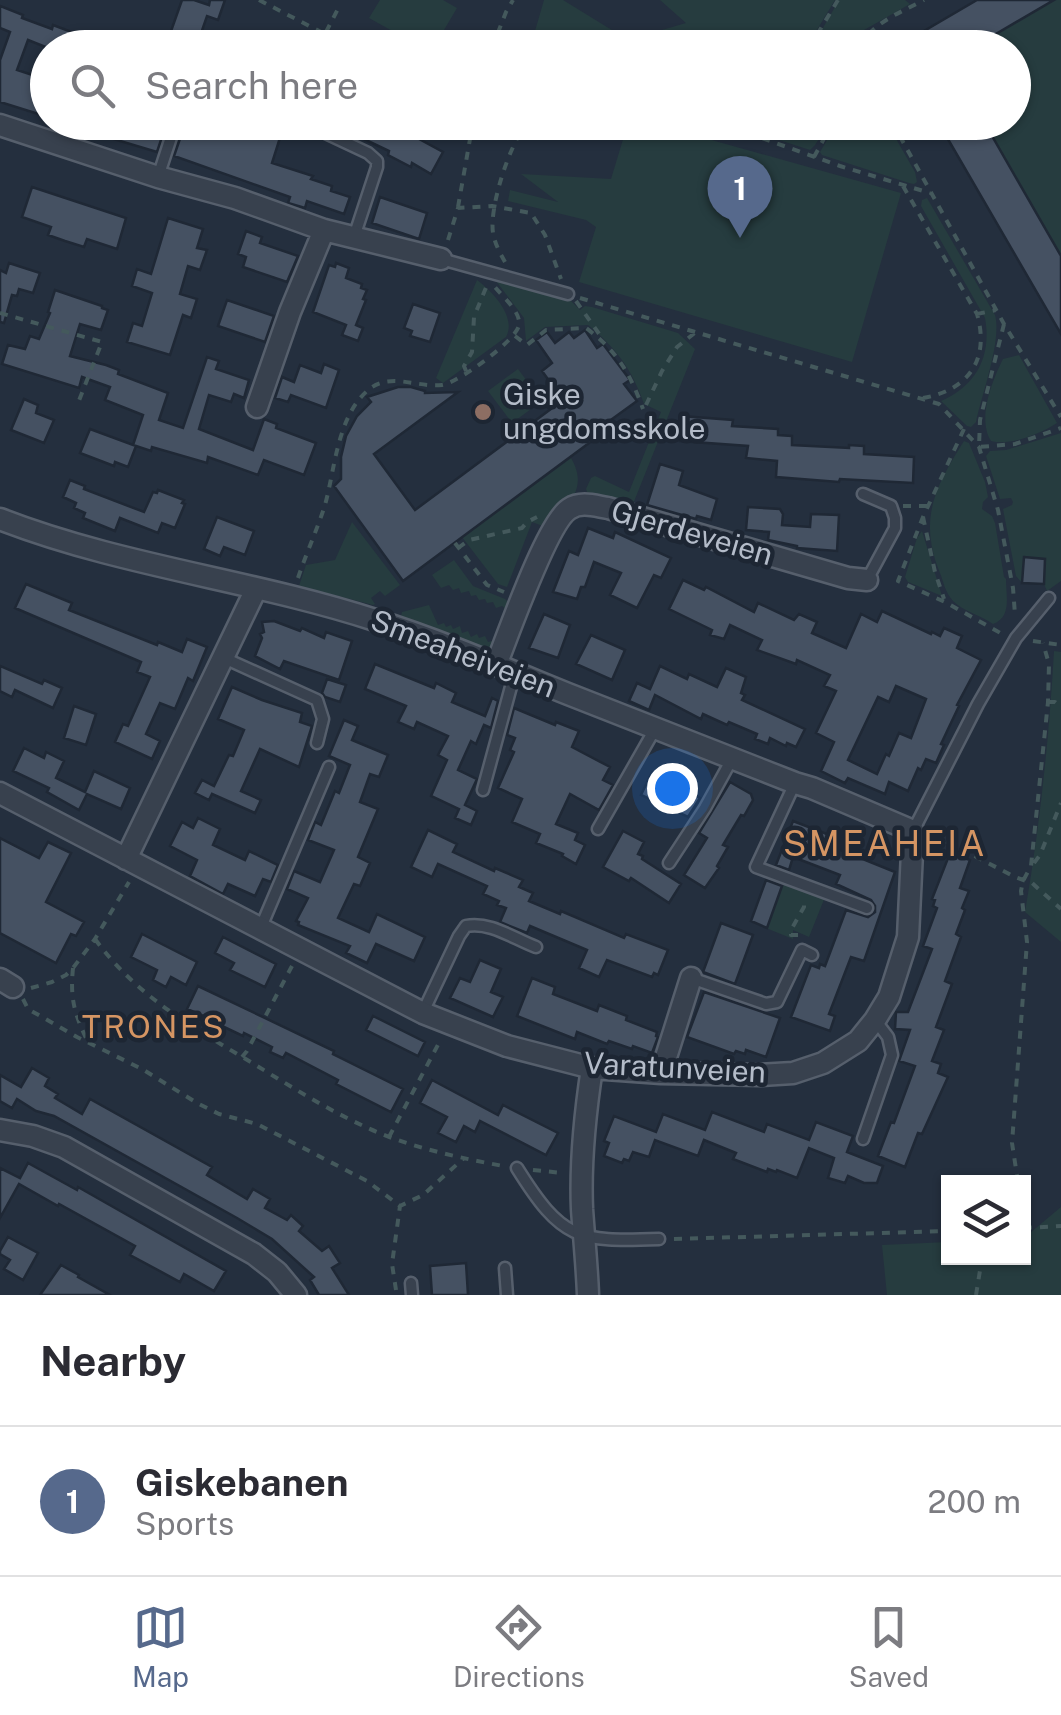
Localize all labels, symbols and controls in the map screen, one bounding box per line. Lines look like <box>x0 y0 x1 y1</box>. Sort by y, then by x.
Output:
search box <box>30 30 1031 140</box>
icon: search <box>65 58 120 113</box>
text: Search here <box>145 63 358 108</box>
pin: 1 <box>708 156 772 238</box>
place label: Giske ungdomsskole <box>503 376 706 446</box>
marker: Giske ungdomsskole <box>472 401 494 423</box>
street label: Gjerdeveien <box>607 492 777 572</box>
street label: Smeaheiveien <box>366 601 561 705</box>
your location <box>647 763 698 814</box>
district label: SMEAHEIA <box>783 823 987 864</box>
district label: TRONES <box>82 1008 226 1045</box>
street label: Varatunveien <box>583 1044 767 1090</box>
map controls <box>941 1175 1031 1265</box>
button: layers <box>941 1175 1031 1265</box>
text: Nearby <box>40 1336 186 1385</box>
text: Giskebanen <box>135 1460 348 1505</box>
text: 1 <box>66 1483 79 1520</box>
text: 200 m <box>928 1483 1021 1520</box>
text: Sports <box>135 1505 234 1542</box>
tab: Map <box>132 1600 189 1693</box>
tab: Directions <box>453 1600 585 1693</box>
tab: Saved <box>849 1600 929 1693</box>

